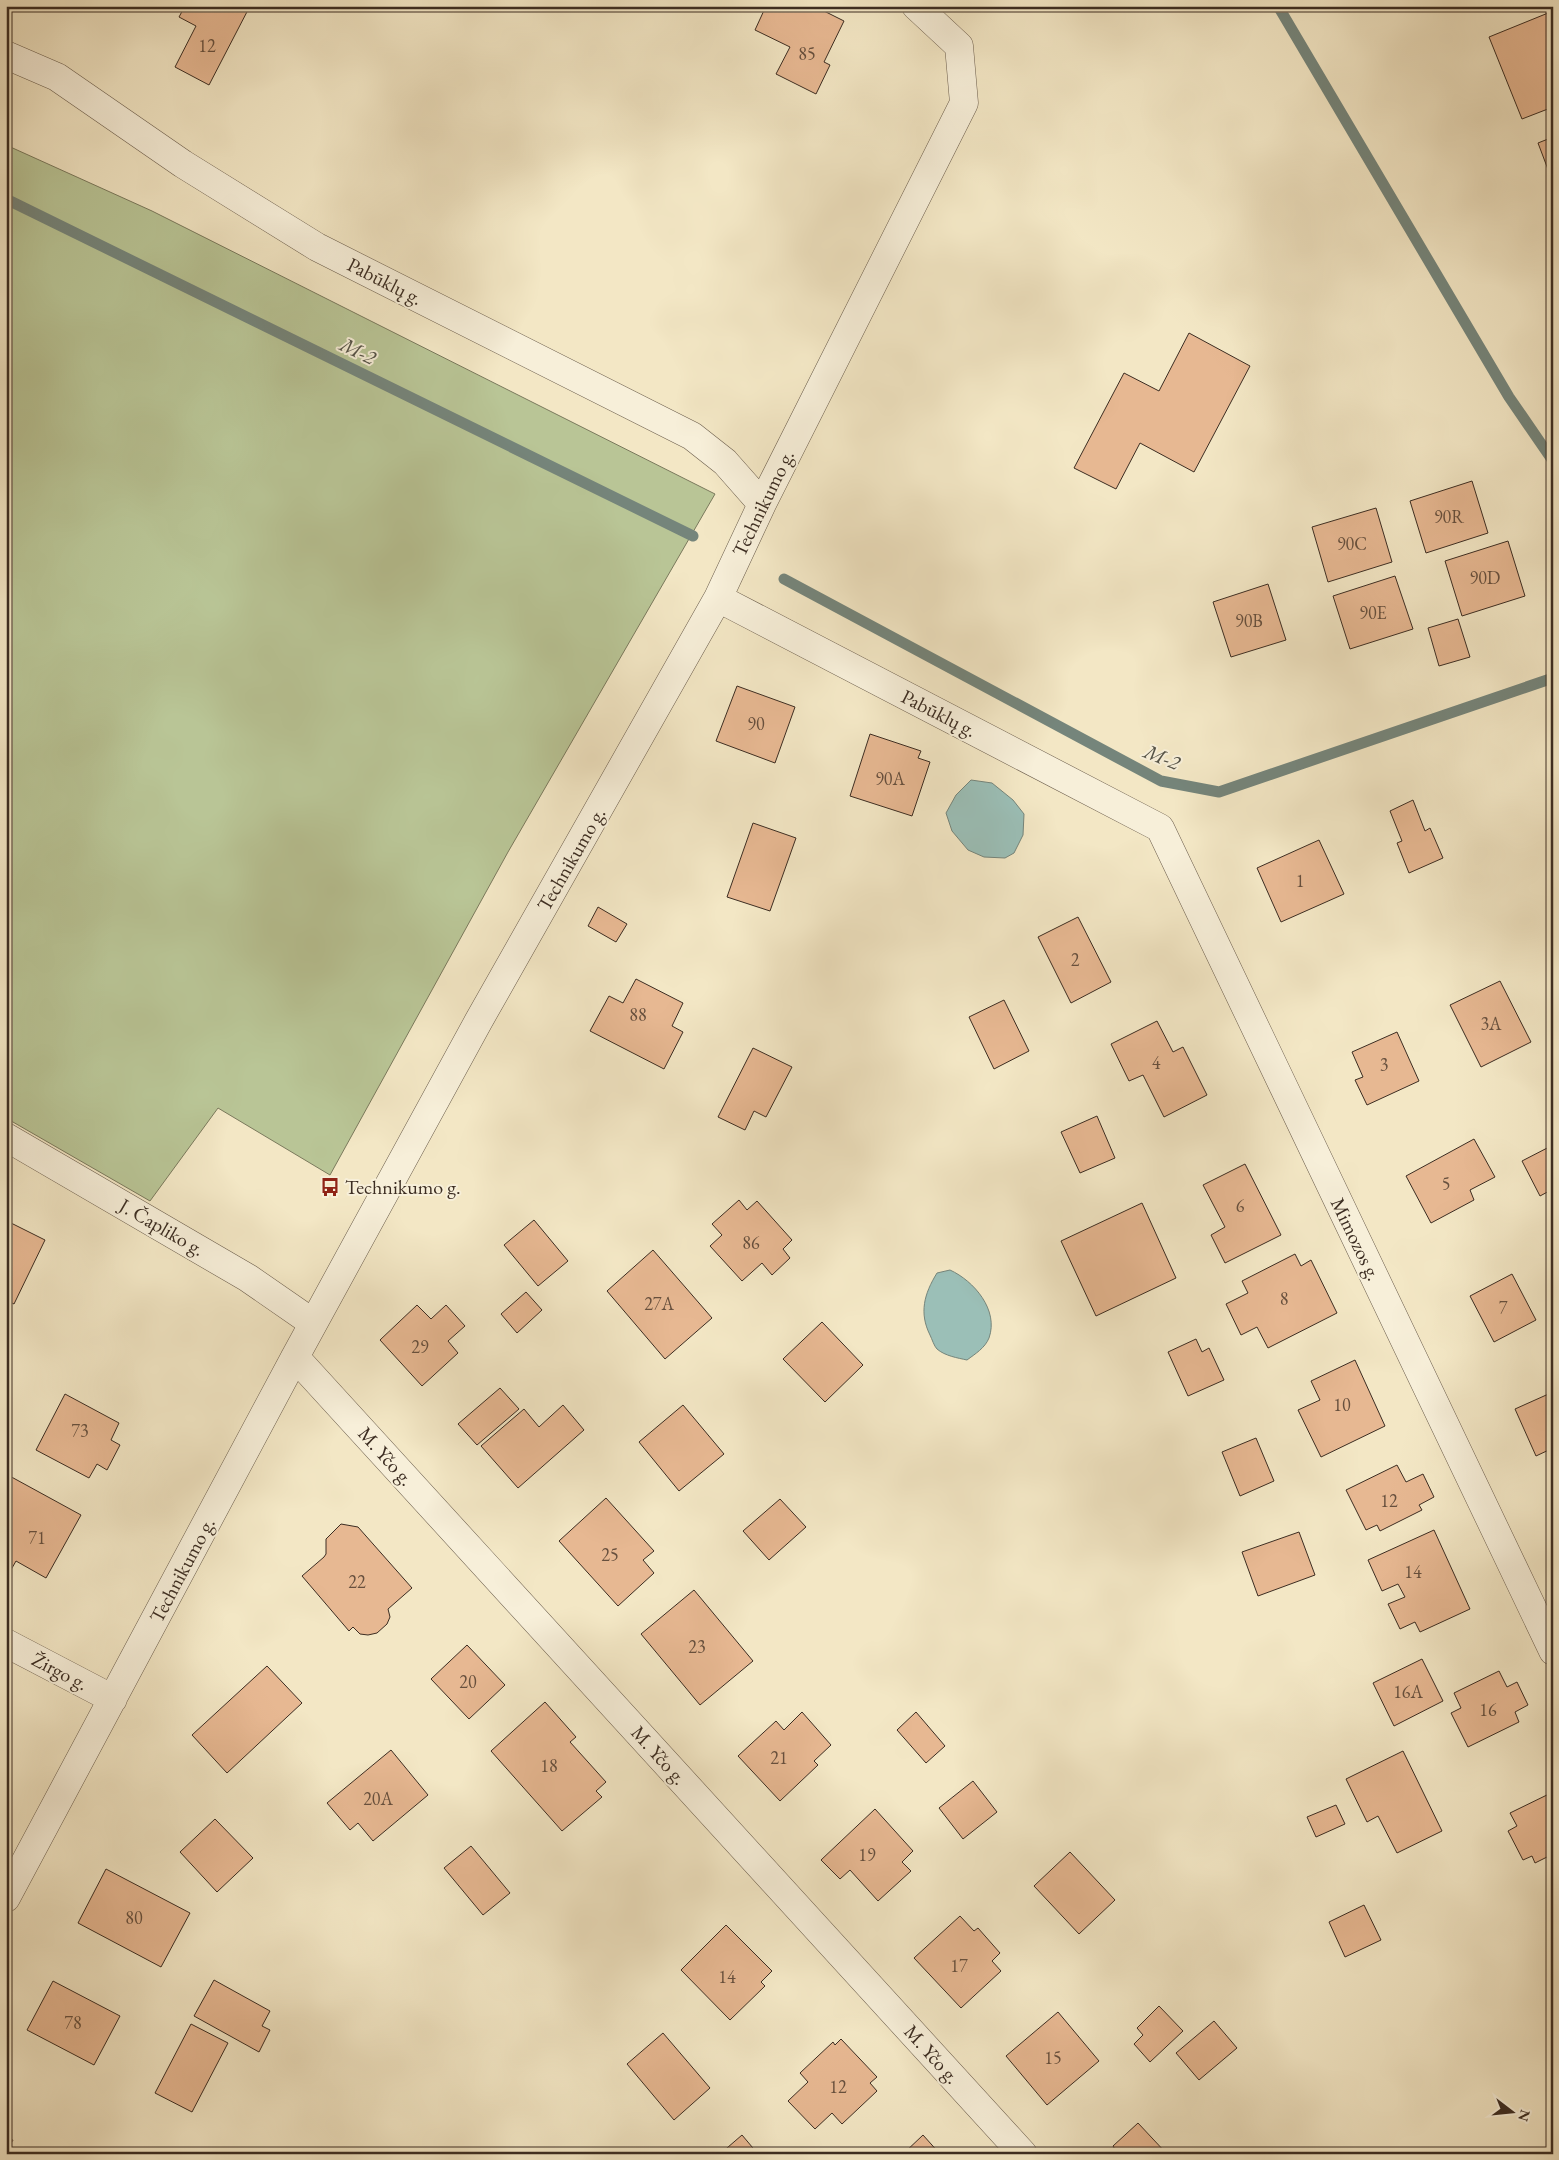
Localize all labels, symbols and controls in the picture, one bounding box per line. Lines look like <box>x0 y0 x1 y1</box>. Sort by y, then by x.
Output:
house number: 12 <box>198 34 216 57</box>
house number: 85 <box>798 42 816 65</box>
street label: Pabūklų g. <box>343 251 427 311</box>
water label: M-2 <box>334 330 381 371</box>
street label: Technikumo g. <box>726 445 800 561</box>
house number: 90R <box>1434 505 1464 528</box>
house number: 90C <box>1337 532 1367 555</box>
house number: 90D <box>1470 566 1500 589</box>
house number: 90E <box>1359 601 1387 624</box>
house number: 90B <box>1235 609 1263 632</box>
street label: Pabūklų g. <box>897 683 981 743</box>
house number: 90 <box>747 712 765 735</box>
water label: M-2 <box>1138 736 1185 776</box>
house number: 90A <box>875 767 905 790</box>
street label: Technikumo g. <box>531 802 611 916</box>
house number: 1 <box>1296 869 1304 892</box>
house number: 2 <box>1071 948 1080 971</box>
house number: 88 <box>629 1003 647 1026</box>
house number: 3A <box>1480 1012 1502 1035</box>
house number: 4 <box>1152 1051 1161 1074</box>
house number: 3 <box>1380 1053 1388 1076</box>
house number: 5 <box>1442 1172 1450 1195</box>
place label: Technikumo g. <box>345 1174 460 1200</box>
bus stop icon: Technikumo g. <box>319 1176 341 1198</box>
street label: J. Čapliko g. <box>113 1191 209 1262</box>
street label: Mimozos g. <box>1325 1193 1387 1285</box>
house number: 6 <box>1236 1194 1245 1217</box>
house number: 86 <box>742 1231 760 1254</box>
house number: 8 <box>1280 1287 1288 1310</box>
house number: 27A <box>644 1292 674 1315</box>
house number: 7 <box>1499 1296 1508 1319</box>
house number: 29 <box>411 1335 429 1358</box>
house number: 10 <box>1333 1393 1351 1416</box>
house number: 73 <box>71 1419 89 1442</box>
street label: M. Yčo g. <box>353 1421 419 1491</box>
house number: 12 <box>1380 1489 1398 1512</box>
street label: Technikumo g. <box>143 1513 221 1627</box>
house number: 71 <box>28 1526 46 1549</box>
house number: 25 <box>601 1543 619 1566</box>
house number: 14 <box>1404 1560 1422 1583</box>
house number: 22 <box>348 1570 366 1593</box>
house number: 23 <box>688 1635 706 1658</box>
street label: Žirgo g. <box>28 1646 92 1696</box>
house number: 20 <box>459 1670 477 1693</box>
house number: 16A <box>1393 1680 1423 1703</box>
house number: 16 <box>1479 1698 1497 1721</box>
street label: M. Yčo g. <box>626 1720 692 1790</box>
house number: 21 <box>770 1746 788 1769</box>
house number: 18 <box>540 1754 558 1777</box>
house number: 20A <box>363 1787 393 1810</box>
house number: 19 <box>858 1843 876 1866</box>
house number: 80 <box>125 1906 143 1929</box>
house number: 17 <box>950 1954 968 1977</box>
house number: 14 <box>718 1965 736 1988</box>
house number: 78 <box>64 2011 82 2034</box>
street label: M. Yčo g. <box>899 2019 965 2089</box>
house number: 15 <box>1044 2046 1062 2069</box>
house number: 12 <box>829 2075 847 2098</box>
north arrow <box>1486 2088 1536 2138</box>
text: N <box>1514 2108 1535 2124</box>

